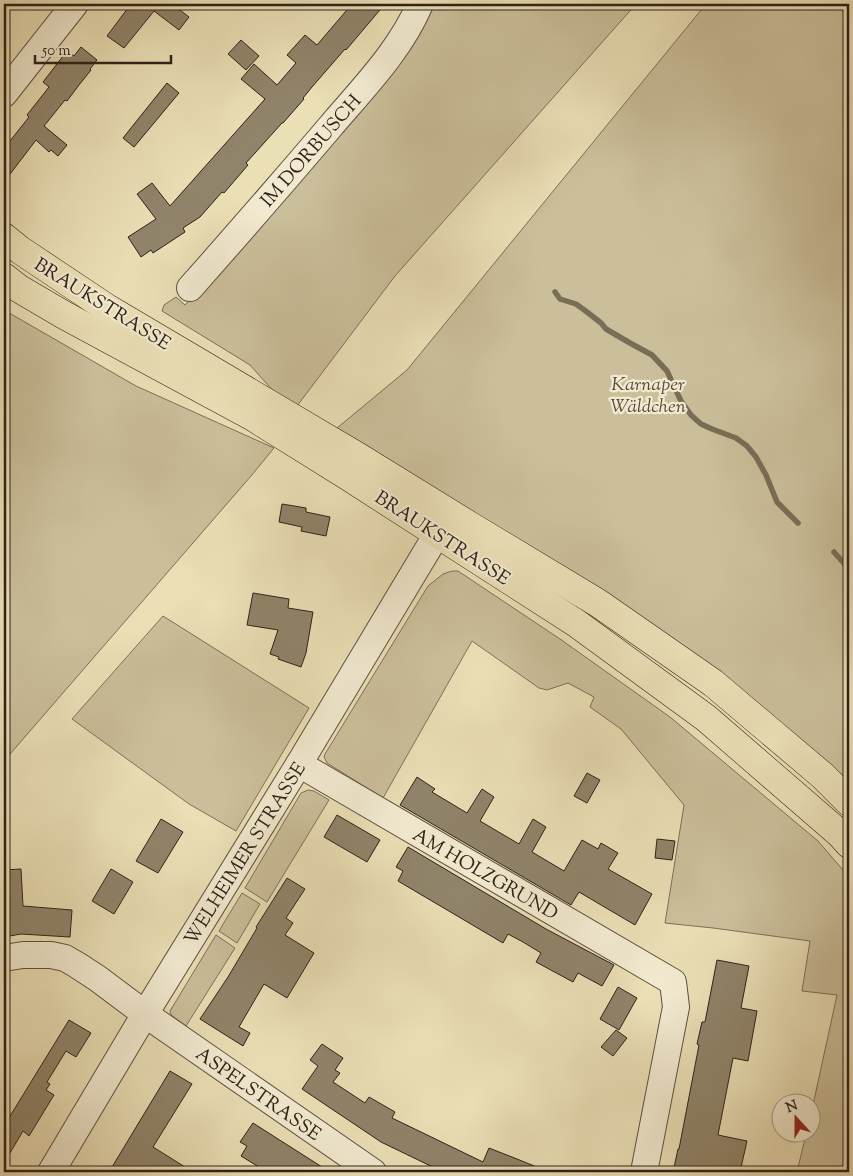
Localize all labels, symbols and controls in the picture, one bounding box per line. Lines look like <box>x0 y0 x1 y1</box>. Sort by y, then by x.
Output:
scale bar <box>35 32 171 64</box>
text: 50 m <box>41 41 71 62</box>
street label: IM DORBUSCH <box>255 89 369 214</box>
street label: BRAUKSTRASSE <box>28 252 176 358</box>
park label: Karnaper Wäldchen <box>610 372 686 421</box>
street label: BRAUKSTRASSE <box>369 485 515 593</box>
street label: WELHEIMER STRASSE <box>179 757 314 951</box>
street label: AM HOLZGRUND <box>407 822 563 928</box>
street label: ASPELSTRASSE <box>189 1042 326 1149</box>
north arrow <box>770 1094 820 1144</box>
text: N <box>783 1096 801 1119</box>

